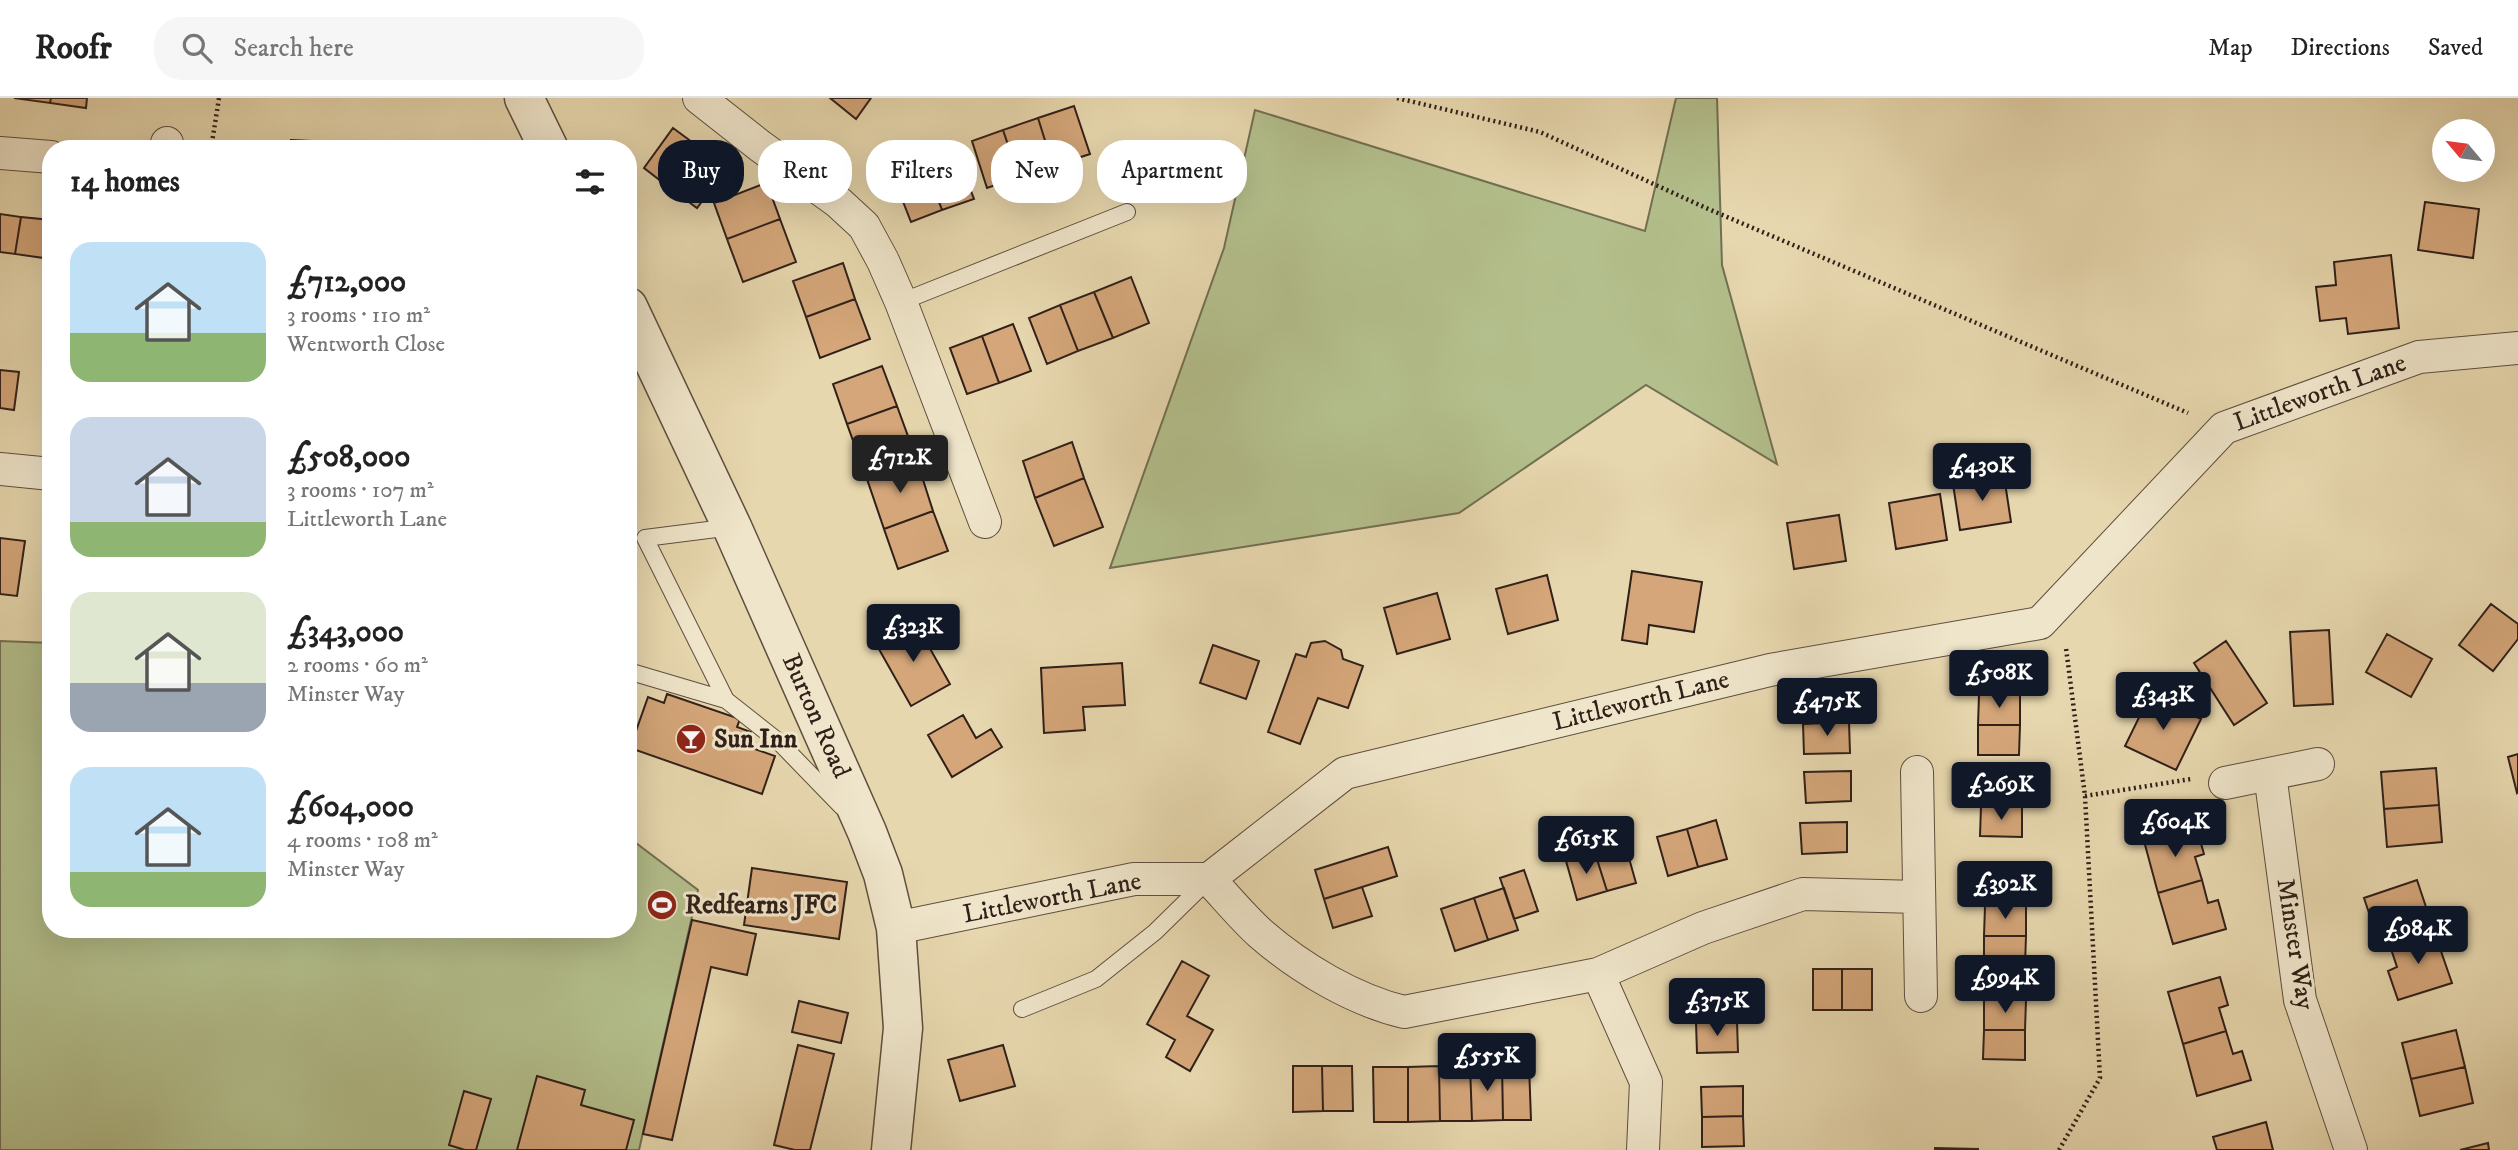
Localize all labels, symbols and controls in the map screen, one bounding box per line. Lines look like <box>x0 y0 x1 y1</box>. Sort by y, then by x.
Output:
search box <box>154 17 644 80</box>
text: Roofr <box>35 28 112 69</box>
icon: search <box>178 29 216 67</box>
text: Search here <box>234 32 354 65</box>
text: Map <box>2208 33 2253 63</box>
text: Directions <box>2291 33 2390 63</box>
text: Saved <box>2428 33 2483 63</box>
north arrow <box>2432 119 2496 182</box>
map controls <box>2432 119 2495 182</box>
chip: Buy <box>658 140 744 203</box>
chip: Rent <box>758 140 852 203</box>
chip: Filters <box>866 140 977 203</box>
chip: New <box>991 140 1083 203</box>
chip: Apartment <box>1097 140 1247 203</box>
icon: filters <box>571 163 609 201</box>
text: 14 homes <box>70 164 180 201</box>
text: £712,000 <box>287 264 406 301</box>
icon: home <box>126 270 210 354</box>
text: 3 rooms · 110 m² <box>287 301 430 330</box>
text: Wentworth Close <box>287 330 445 359</box>
street label: Littleworth Lane <box>2229 347 2411 439</box>
pin: £712K <box>851 436 949 495</box>
text: £508,000 <box>287 439 410 476</box>
text: £712K <box>868 443 932 472</box>
pin: £430K <box>1933 444 2031 503</box>
icon: home <box>126 445 210 529</box>
text: £430K <box>1949 451 2015 480</box>
text: 3 rooms · 107 m² <box>287 476 434 505</box>
text: Littleworth Lane <box>287 505 447 534</box>
pin: £323K <box>864 604 962 664</box>
text: £323K <box>883 612 943 641</box>
text: £343,000 <box>287 614 404 651</box>
icon: home <box>126 620 210 704</box>
street label: Burton Road <box>774 649 858 783</box>
pin: £508K <box>1950 650 2048 710</box>
text: 2 rooms · 60 m² <box>287 651 428 680</box>
text: £508K <box>1965 658 2033 687</box>
street label: Littleworth Lane <box>1549 663 1733 739</box>
pin: £343K <box>2114 672 2212 732</box>
pin: £475K <box>1778 678 1876 738</box>
text: Minster Way <box>287 680 404 709</box>
text: £343K <box>2132 680 2194 709</box>
text: £475K <box>1793 686 1861 715</box>
bar icon: Sun Inn <box>674 722 708 756</box>
place label: Sun Inn <box>714 723 798 756</box>
pin: £269K <box>1952 762 2050 822</box>
text: £269K <box>1968 770 2034 799</box>
text: £604,000 <box>287 789 414 826</box>
icon: home <box>126 795 210 879</box>
pin: £604K <box>2126 800 2224 859</box>
text: £604K <box>2140 807 2210 836</box>
pin: £615K <box>1537 816 1635 876</box>
text: £615K <box>1554 824 1618 853</box>
text: 4 rooms · 108 m² <box>287 826 438 855</box>
text: Minster Way <box>287 855 404 884</box>
pin: £392K <box>1956 862 2054 921</box>
street label: Littleworth Lane <box>960 865 1144 931</box>
text: £392K <box>1973 869 2037 898</box>
street label: Minster Way <box>2268 876 2322 1013</box>
sports icon: Redfearns JFC <box>645 888 679 922</box>
place label: Redfearns JFC <box>685 889 837 922</box>
pin: £984K <box>2369 906 2467 966</box>
text: £984K <box>2384 914 2452 943</box>
pin: £994K <box>1956 956 2054 1015</box>
text: £994K <box>1971 963 2039 992</box>
pin: £375K <box>1668 978 1766 1038</box>
text: £375K <box>1685 986 1749 1015</box>
pin: £555K <box>1438 1034 1536 1093</box>
text: £555K <box>1454 1041 1520 1070</box>

